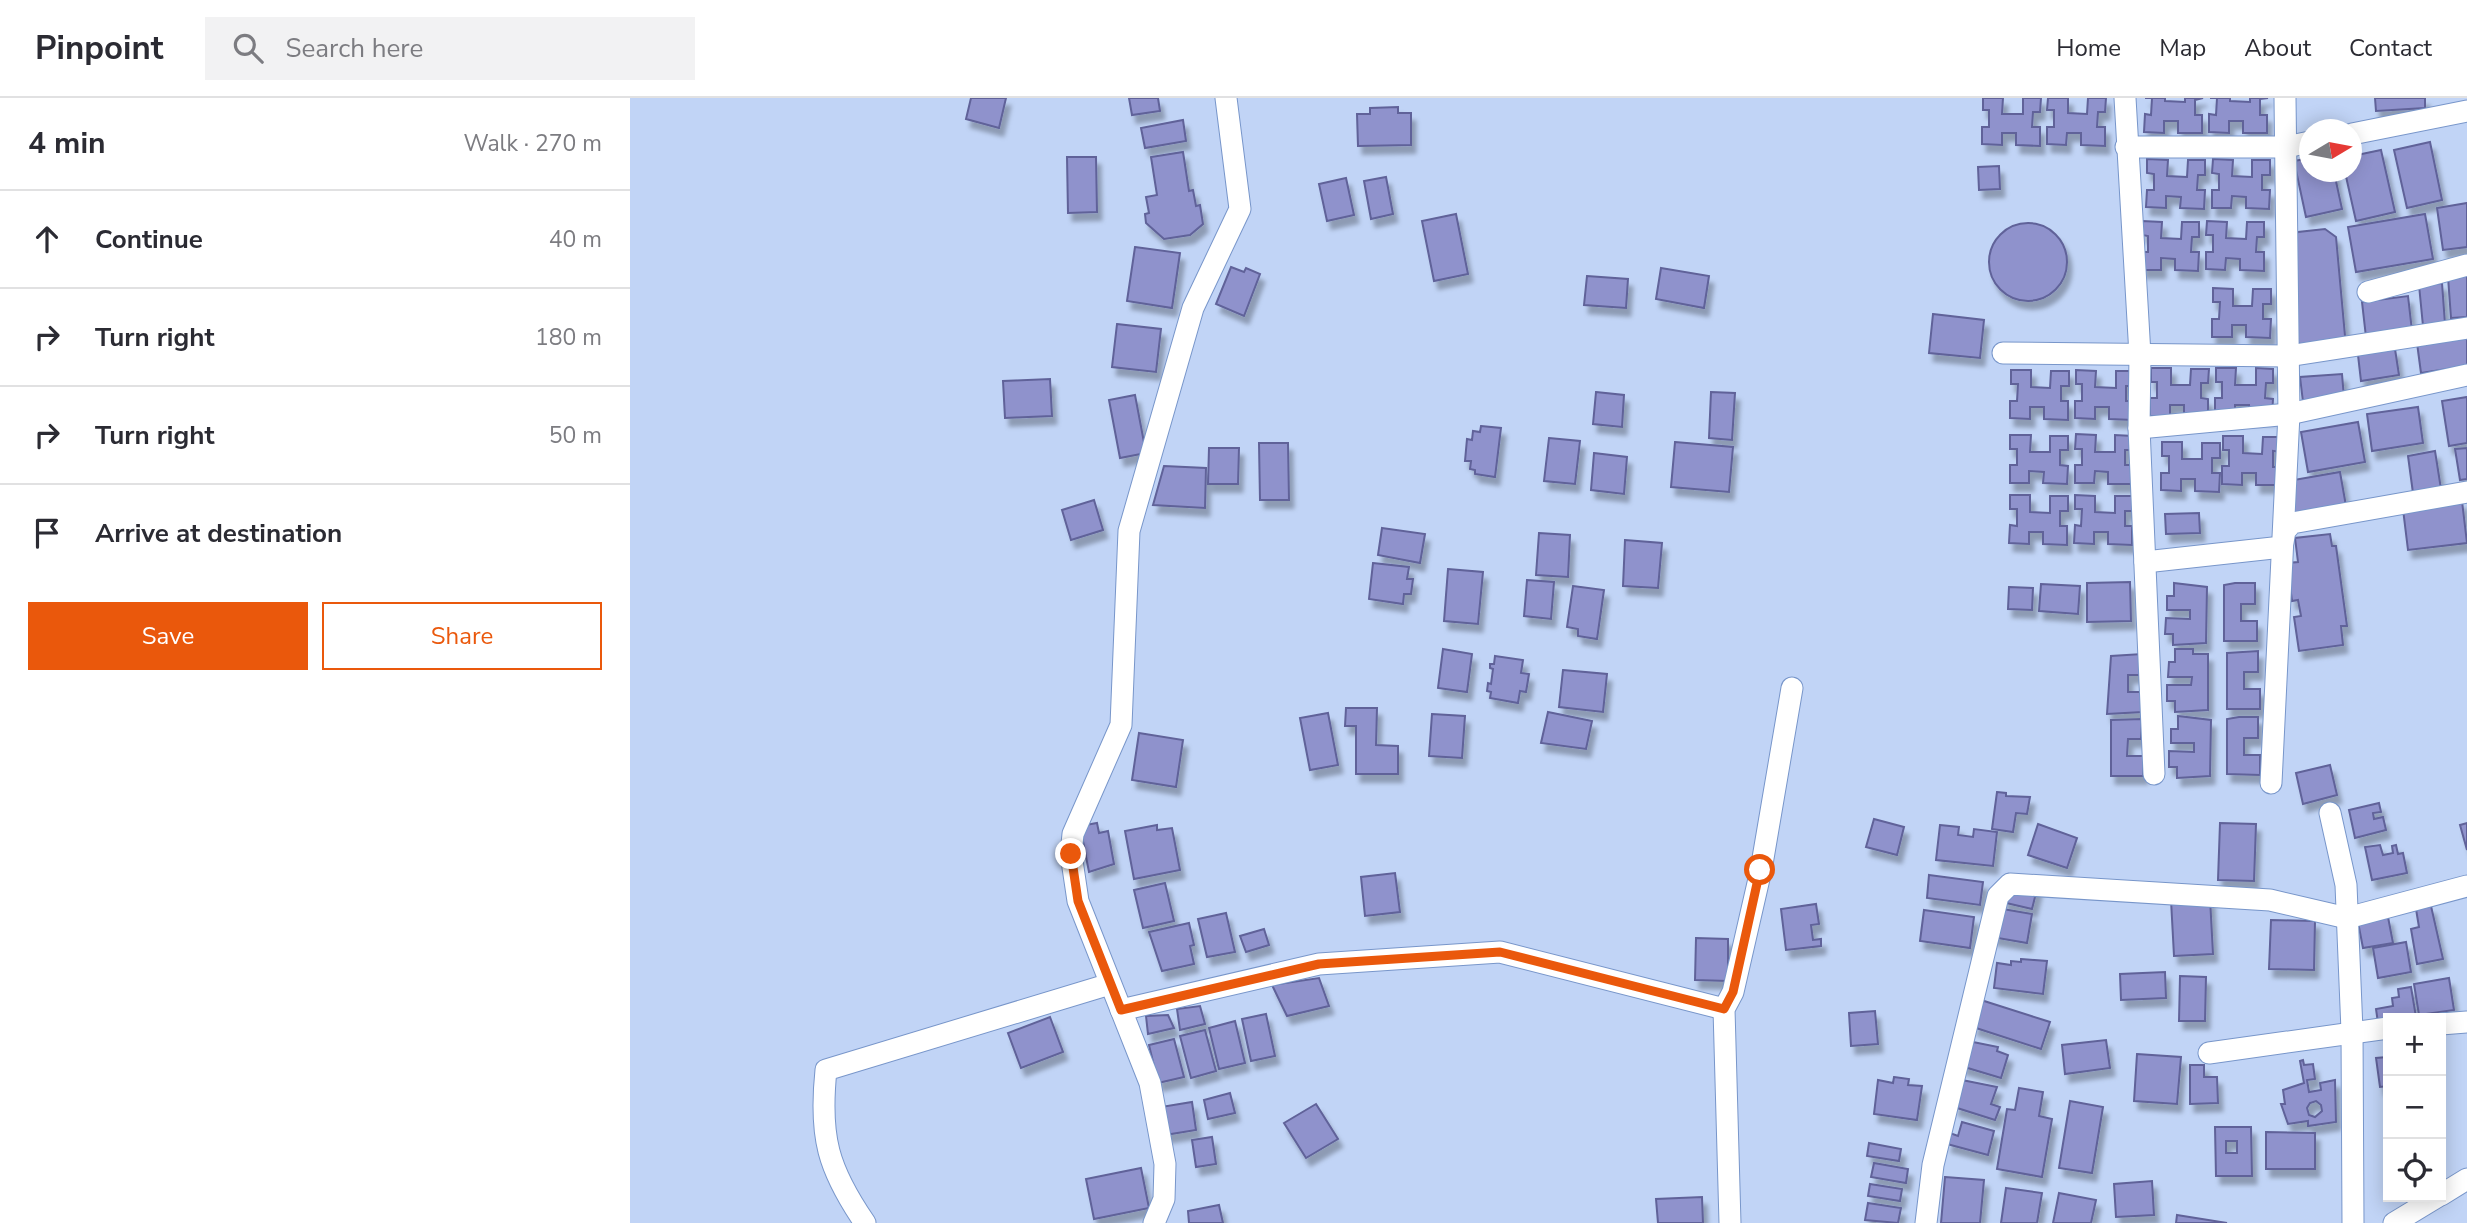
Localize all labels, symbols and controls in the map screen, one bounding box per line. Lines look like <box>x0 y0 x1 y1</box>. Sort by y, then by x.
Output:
search box <box>205 17 695 80</box>
text: Pinpoint <box>35 26 163 71</box>
icon: search <box>229 29 267 67</box>
text: Search here <box>285 31 423 66</box>
text: Home <box>2056 32 2121 64</box>
text: Map <box>2159 32 2206 64</box>
text: About <box>2244 32 2311 64</box>
text: Contact <box>2349 32 2432 64</box>
north arrow <box>2299 119 2362 182</box>
text: 4 min <box>28 123 106 164</box>
text: Walk · 270 m <box>463 128 602 159</box>
icon: ahead <box>28 220 66 258</box>
text: Continue <box>95 222 203 257</box>
text: 40 m <box>549 224 602 255</box>
icon: right <box>28 318 66 356</box>
text: Turn right <box>95 320 214 355</box>
text: 180 m <box>535 322 602 353</box>
icon: right <box>28 416 66 454</box>
text: Turn right <box>95 418 214 453</box>
text: 50 m <box>549 420 602 451</box>
icon: arrive <box>28 514 66 552</box>
text: Arrive at destination <box>95 516 342 551</box>
button: Save <box>28 602 308 670</box>
button: Share <box>322 602 602 670</box>
route end <box>1055 838 1086 869</box>
route start <box>1744 854 1775 885</box>
map controls <box>2383 1013 2446 1202</box>
button: + <box>2383 1013 2446 1076</box>
button: − <box>2383 1076 2446 1139</box>
button: locate <box>2383 1139 2446 1202</box>

